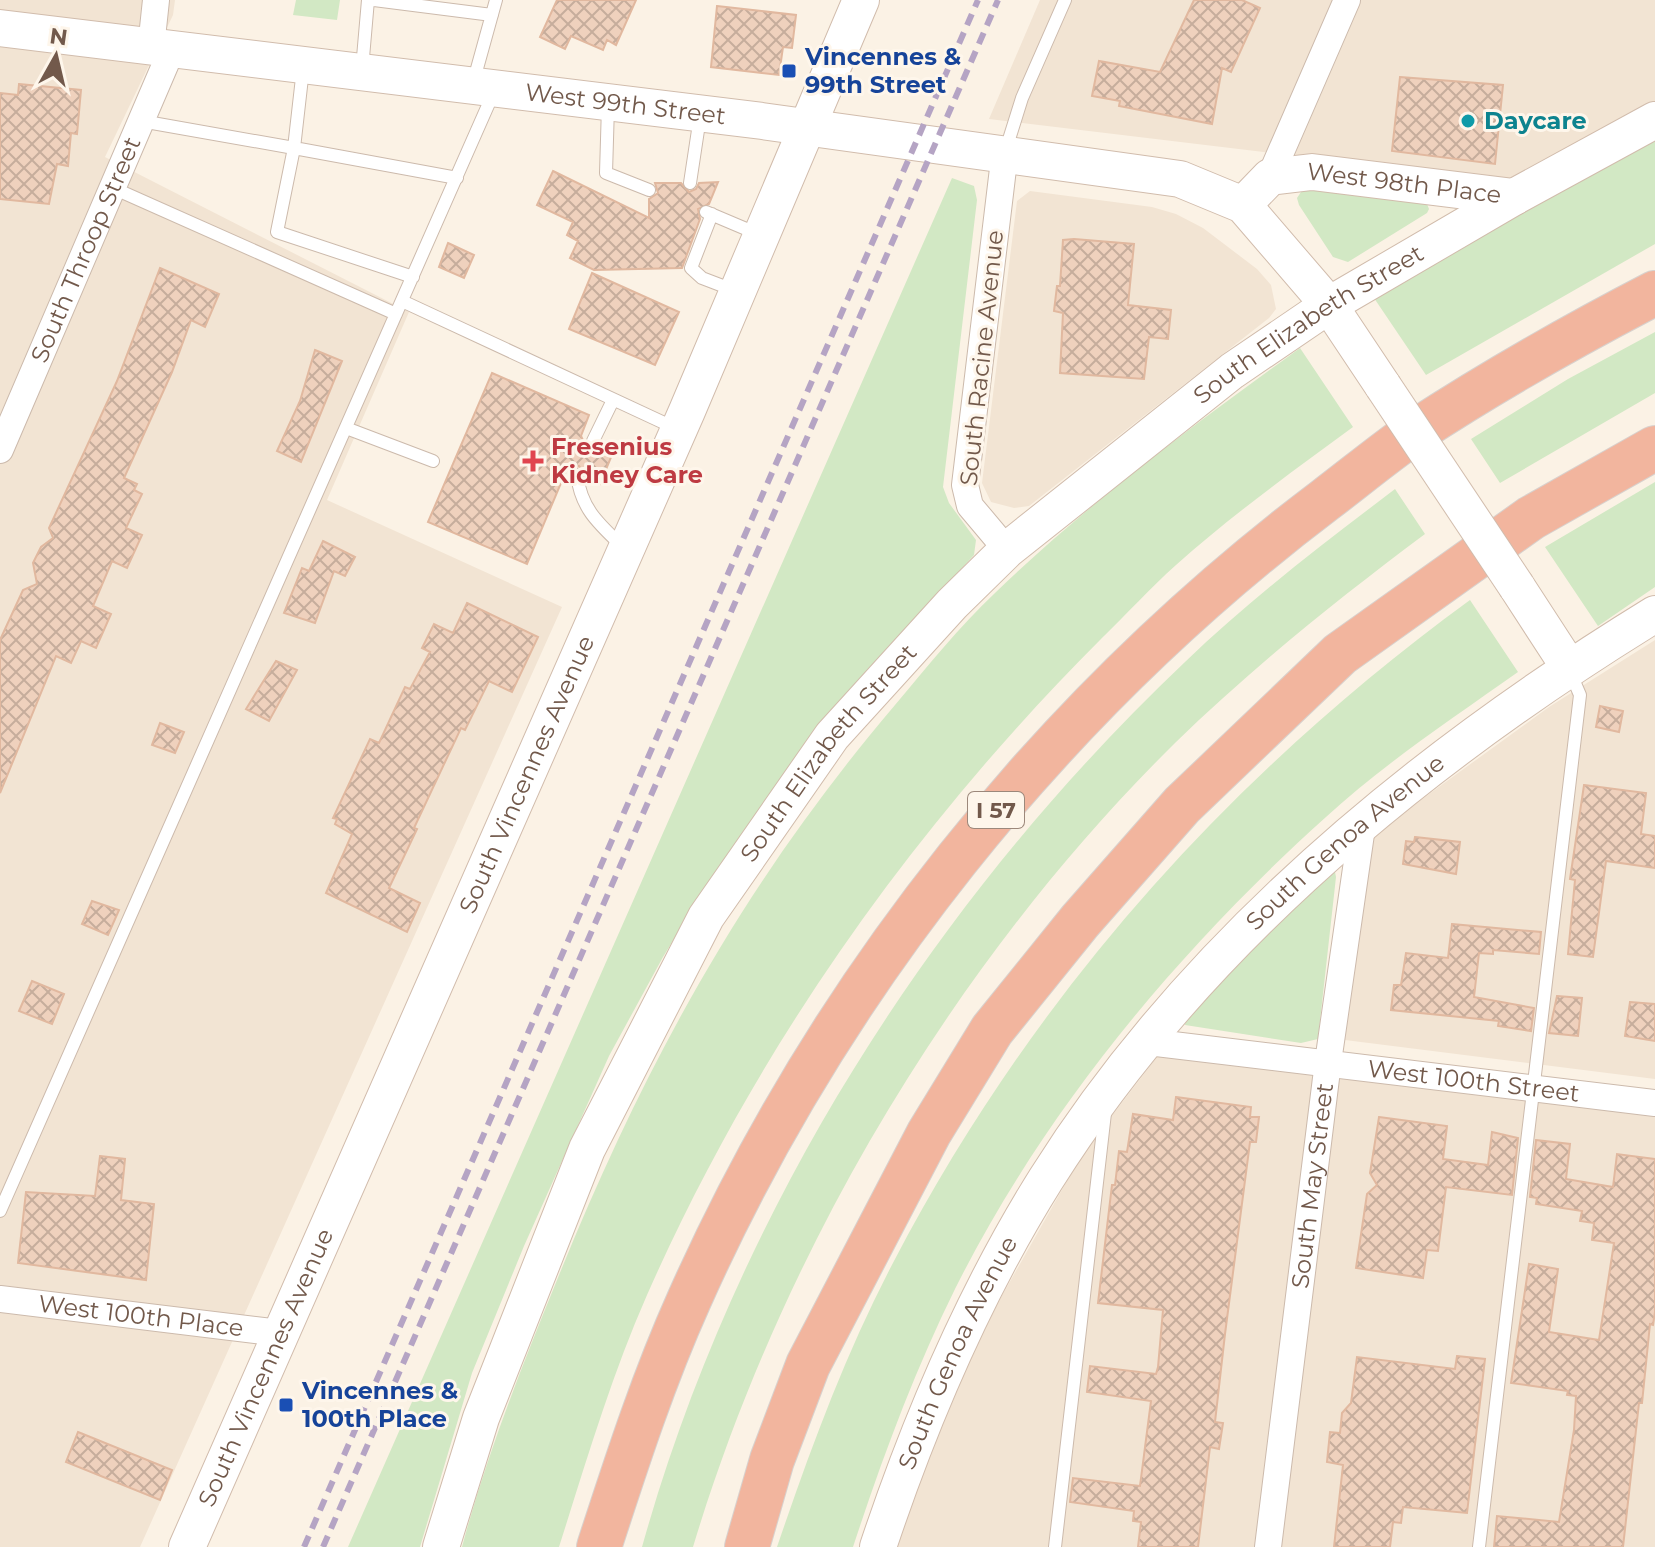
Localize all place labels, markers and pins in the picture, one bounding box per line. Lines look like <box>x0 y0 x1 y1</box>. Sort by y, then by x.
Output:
place label: Vincennes & 99th Street <box>804 42 961 99</box>
marker: Vincennes & 99th Street <box>780 62 798 80</box>
place label: Daycare <box>1484 106 1587 135</box>
marker: Daycare <box>1459 112 1477 130</box>
place label: Fresenius Kidney Care <box>551 432 703 489</box>
marker: Fresenius Kidney Care <box>522 450 544 472</box>
place label: Vincennes & 100th Place <box>301 1376 458 1433</box>
marker: Vincennes & 100th Place <box>277 1396 295 1414</box>

